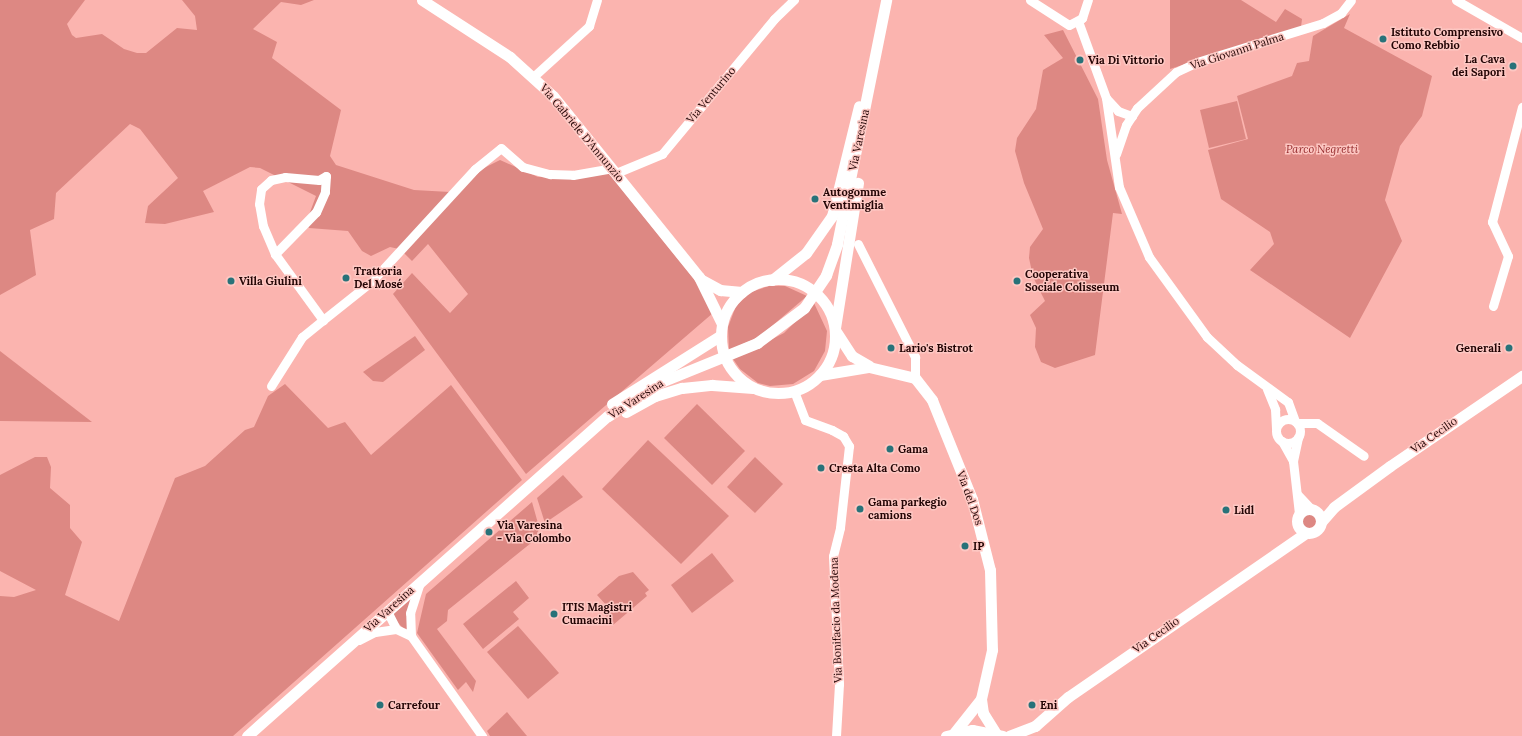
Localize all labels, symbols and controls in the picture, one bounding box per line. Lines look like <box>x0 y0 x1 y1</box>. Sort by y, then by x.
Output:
place label: Istituto Comprensivo Como Rebbio <box>1391 26 1503 52</box>
street label: Via Giovanni Palma <box>1188 30 1286 72</box>
marker: Istituto Comprensivo Como Rebbio <box>1378 34 1388 44</box>
place label: Via Di Vittorio <box>1088 53 1164 67</box>
place label: La Cava dei Sapori <box>1452 53 1505 79</box>
marker: Via Di Vittorio <box>1075 55 1085 65</box>
marker: La Cava dei Sapori <box>1508 61 1518 71</box>
street label: Via Venturino <box>684 64 738 126</box>
street label: Via Gabriele D'Annunzio <box>537 82 627 184</box>
street label: Via Varesina <box>846 108 872 172</box>
park label: Parco Negretti <box>1286 142 1358 156</box>
place label: Autogomme Ventimiglia <box>823 186 886 212</box>
marker: Autogomme Ventimiglia <box>810 194 820 204</box>
place label: Trattoria Del Mosé <box>354 265 403 291</box>
place label: Cooperativa Sociale Colisseum <box>1025 268 1119 294</box>
marker: Trattoria Del Mosé <box>341 273 351 283</box>
place label: Villa Giulini <box>239 274 302 288</box>
marker: Villa Giulini <box>226 276 236 286</box>
marker: Cooperativa Sociale Colisseum <box>1012 276 1022 286</box>
place label: Lario's Bistrot <box>899 341 973 355</box>
place label: Generali <box>1456 341 1501 355</box>
marker: Lario's Bistrot <box>886 343 896 353</box>
marker: Generali <box>1504 343 1514 353</box>
street label: Via Varesina <box>606 376 666 422</box>
street label: Via Cecilio <box>1408 414 1460 456</box>
place label: Gama <box>898 442 928 456</box>
marker: Gama <box>885 444 895 454</box>
place label: Cresta Alta Como <box>829 461 920 475</box>
marker: Cresta Alta Como <box>816 463 826 473</box>
street label: Via del Dos <box>954 469 986 527</box>
place label: Gama parkegio camions <box>868 496 947 522</box>
place label: Lidl <box>1234 503 1254 517</box>
marker: Gama parkegio camions <box>855 504 865 514</box>
marker: Lidl <box>1221 505 1231 515</box>
place label: Via Varesina - Via Colombo <box>497 519 571 545</box>
marker: Via Varesina - Via Colombo <box>484 527 494 537</box>
place label: IP <box>973 539 984 553</box>
marker: IP <box>960 541 970 551</box>
street label: Via Bonifacio da Modena <box>827 557 845 683</box>
street label: Via Varesina <box>361 583 417 635</box>
place label: ITIS Magistri Cumacini <box>562 601 632 627</box>
marker: ITIS Magistri Cumacini <box>549 609 559 619</box>
street label: Via Cecilio <box>1130 614 1182 656</box>
place label: Carrefour <box>388 698 440 712</box>
place label: Eni <box>1040 698 1057 712</box>
marker: Carrefour <box>375 700 385 710</box>
marker: Eni <box>1027 700 1037 710</box>

